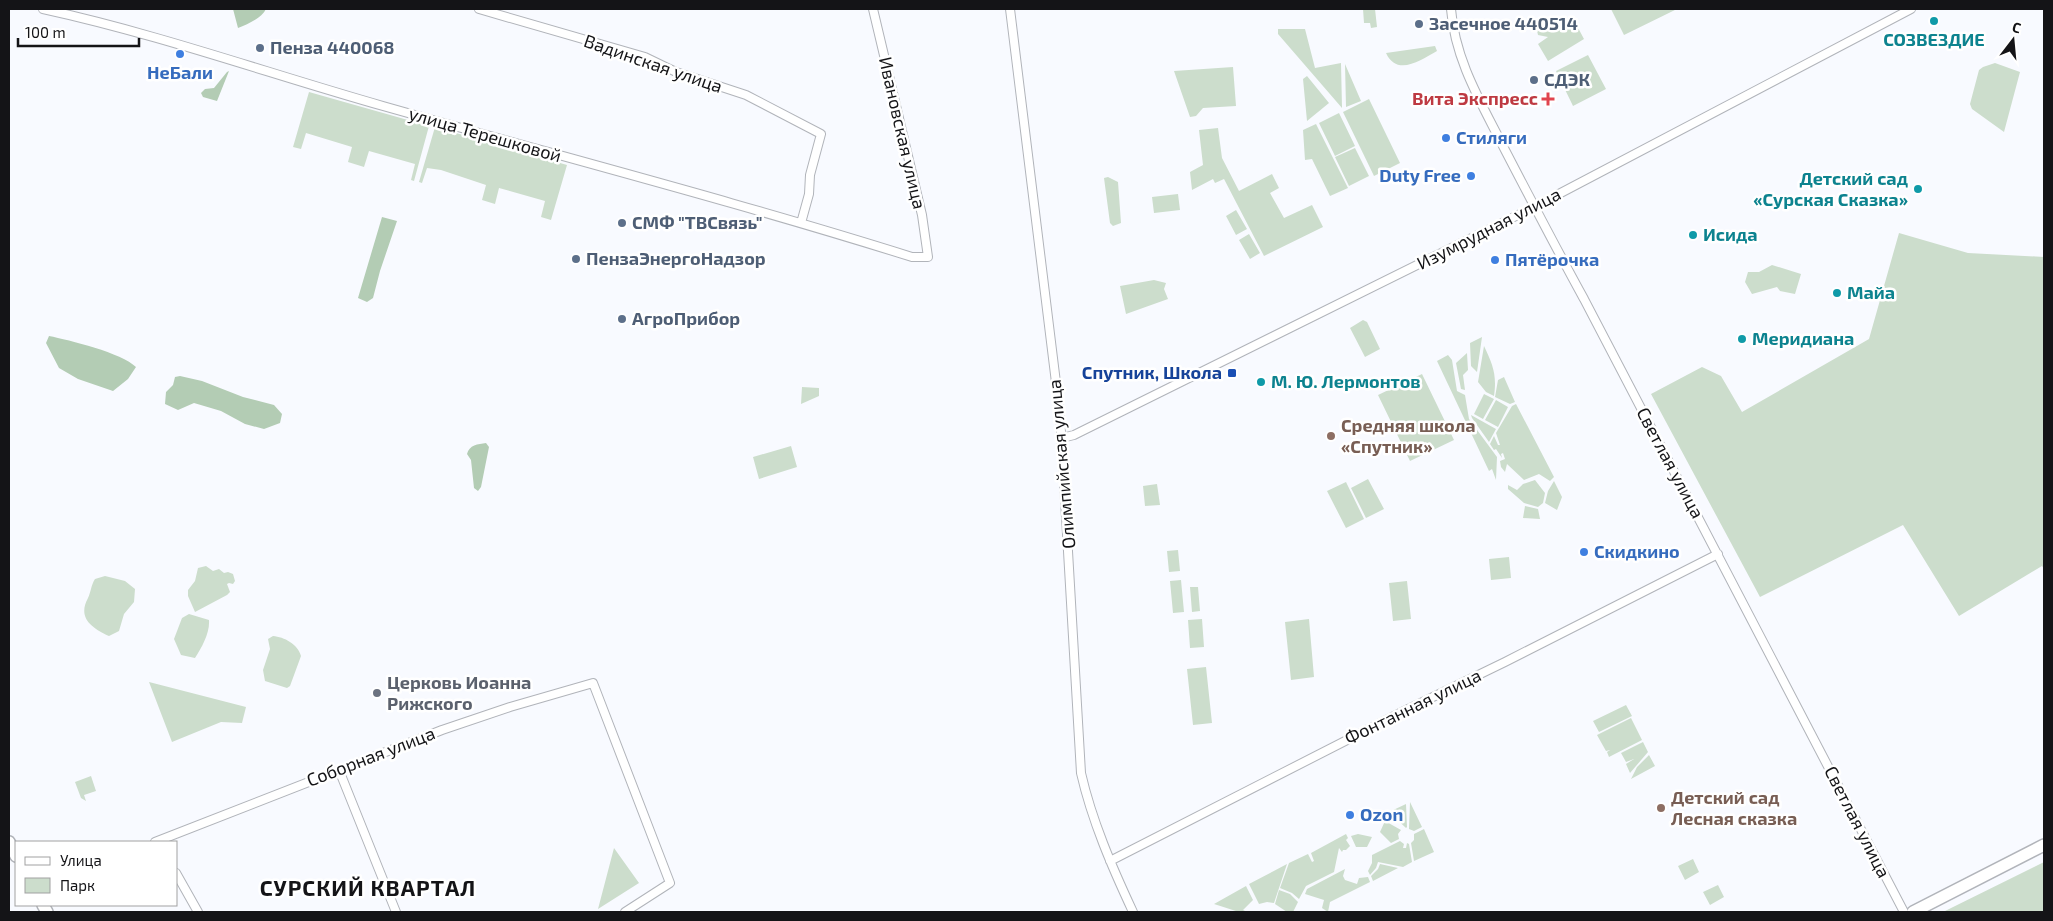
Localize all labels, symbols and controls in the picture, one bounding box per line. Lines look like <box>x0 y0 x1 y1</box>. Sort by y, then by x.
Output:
place label: Засечное 440514 <box>1429 12 1578 34</box>
scale bar <box>18 15 139 47</box>
marker: СОЗВЕЗДИЕ <box>1928 15 1940 27</box>
north arrow <box>1988 15 2038 65</box>
marker: Засечное 440514 <box>1413 18 1425 30</box>
text: С <box>2010 18 2023 36</box>
text: 100 m <box>25 23 66 41</box>
place label: СОЗВЕЗДИЕ <box>1883 28 1985 50</box>
street label: Вадинская улица <box>581 29 726 97</box>
place label: Пенза 440068 <box>270 36 395 58</box>
marker: Пенза 440068 <box>254 42 266 54</box>
marker: НеБали <box>174 48 186 60</box>
street label: Ивановская улица <box>875 55 931 211</box>
place label: НеБали <box>147 61 213 83</box>
place label: СДЭК <box>1544 68 1591 90</box>
marker: СДЭК <box>1528 74 1540 86</box>
place label: Вита Экспресс <box>1412 87 1538 109</box>
marker: Вита Экспресс <box>1542 93 1554 105</box>
street label: улица Терешковой <box>406 102 564 166</box>
place label: Стиляги <box>1456 126 1527 148</box>
marker: Стиляги <box>1440 132 1452 144</box>
place label: Duty Free <box>1379 164 1461 186</box>
place label: Детский сад «Сурская Сказка» <box>1753 167 1908 210</box>
marker: Duty Free <box>1465 170 1477 182</box>
street label: Изумрудная улица <box>1413 182 1564 274</box>
marker: Детский сад «Сурская Сказка» <box>1912 183 1924 195</box>
place label: СМФ "ТВСвязь" <box>632 211 763 233</box>
marker: СМФ "ТВСвязь" <box>616 217 628 229</box>
place label: Исида <box>1703 223 1758 245</box>
marker: Исида <box>1687 229 1699 241</box>
place label: ПензаЭнергоНадзор <box>586 247 766 269</box>
place label: Пятёрочка <box>1505 248 1599 270</box>
marker: ПензаЭнергоНадзор <box>570 253 582 265</box>
marker: Пятёрочка <box>1489 254 1501 266</box>
place label: Майа <box>1847 281 1895 303</box>
marker: Майа <box>1831 287 1843 299</box>
place label: АгроПрибор <box>632 307 740 329</box>
marker: АгроПрибор <box>616 313 628 325</box>
place label: Меридиана <box>1752 327 1854 349</box>
marker: Меридиана <box>1736 333 1748 345</box>
place label: Спутник, Школа <box>1082 361 1222 383</box>
marker: Спутник, Школа <box>1226 367 1238 379</box>
place label: М. Ю. Лермонтов <box>1271 370 1421 392</box>
marker: М. Ю. Лермонтов <box>1255 376 1267 388</box>
street label: Олимпийская улица <box>1043 378 1079 550</box>
street label: Светлая улица <box>1632 403 1709 522</box>
place label: Средняя школа «Спутник» <box>1341 414 1476 457</box>
marker: Средняя школа «Спутник» <box>1325 430 1337 442</box>
place label: Скидкино <box>1594 540 1680 562</box>
marker: Скидкино <box>1578 546 1590 558</box>
street label: Фонтанная улица <box>1341 663 1484 749</box>
place label: Церковь Иоанна Рижского <box>387 671 531 714</box>
marker: Церковь Иоанна Рижского <box>371 687 383 699</box>
street label: Соборная улица <box>303 721 438 791</box>
street label: Светлая улица <box>1820 762 1896 881</box>
place label: Детский сад Лесная сказка <box>1671 786 1797 829</box>
marker: Детский сад Лесная сказка <box>1655 802 1667 814</box>
place label: Ozon <box>1360 803 1403 825</box>
marker: Ozon <box>1344 809 1356 821</box>
legend <box>15 841 178 906</box>
text: Улица <box>60 851 102 869</box>
district label: СУРСКИЙ КВАРТАЛ <box>260 874 476 900</box>
text: Парк <box>60 876 95 894</box>

